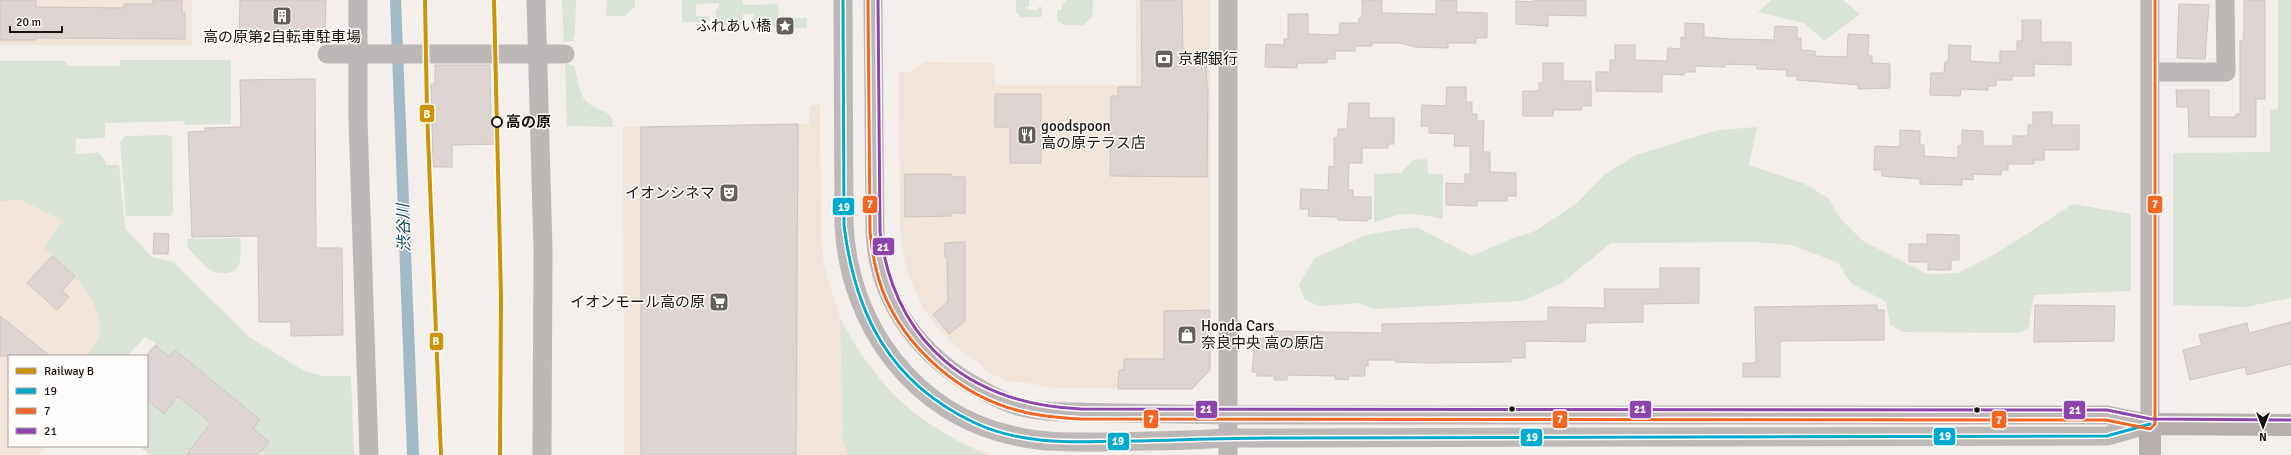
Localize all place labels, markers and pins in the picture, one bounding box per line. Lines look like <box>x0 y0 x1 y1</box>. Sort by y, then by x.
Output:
building icon: 高の原第2自転車駐車場 <box>271 5 293 27</box>
place icon: ふれあい橋 <box>774 15 796 37</box>
place label: ふれあい橋 <box>696 17 771 35</box>
place label: 高の原第2自転車駐車場 <box>203 28 361 46</box>
bank icon: 京都銀行 <box>1153 48 1175 70</box>
place label: 京都銀行 <box>1178 50 1238 68</box>
place label: 高の原 <box>506 113 551 131</box>
marker: 高の原 <box>491 116 503 128</box>
place label: goodspoon 高の原テラス店 <box>1041 117 1146 152</box>
restaurant icon: goodspoon 高の原テラス店 <box>1016 124 1038 146</box>
theatre icon: イオンシネマ <box>718 182 740 204</box>
place label: イオンシネマ <box>625 184 715 202</box>
supermarket icon: イオンモール高の原 <box>708 291 730 313</box>
place label: イオンモール高の原 <box>570 293 705 311</box>
place label: Honda Cars 奈良中央 高の原店 <box>1201 317 1324 352</box>
shop icon: Honda Cars 奈良中央 高の原店 <box>1176 324 1198 346</box>
unlabelled marker <box>1507 404 1517 414</box>
unlabelled marker <box>1972 405 1982 415</box>

